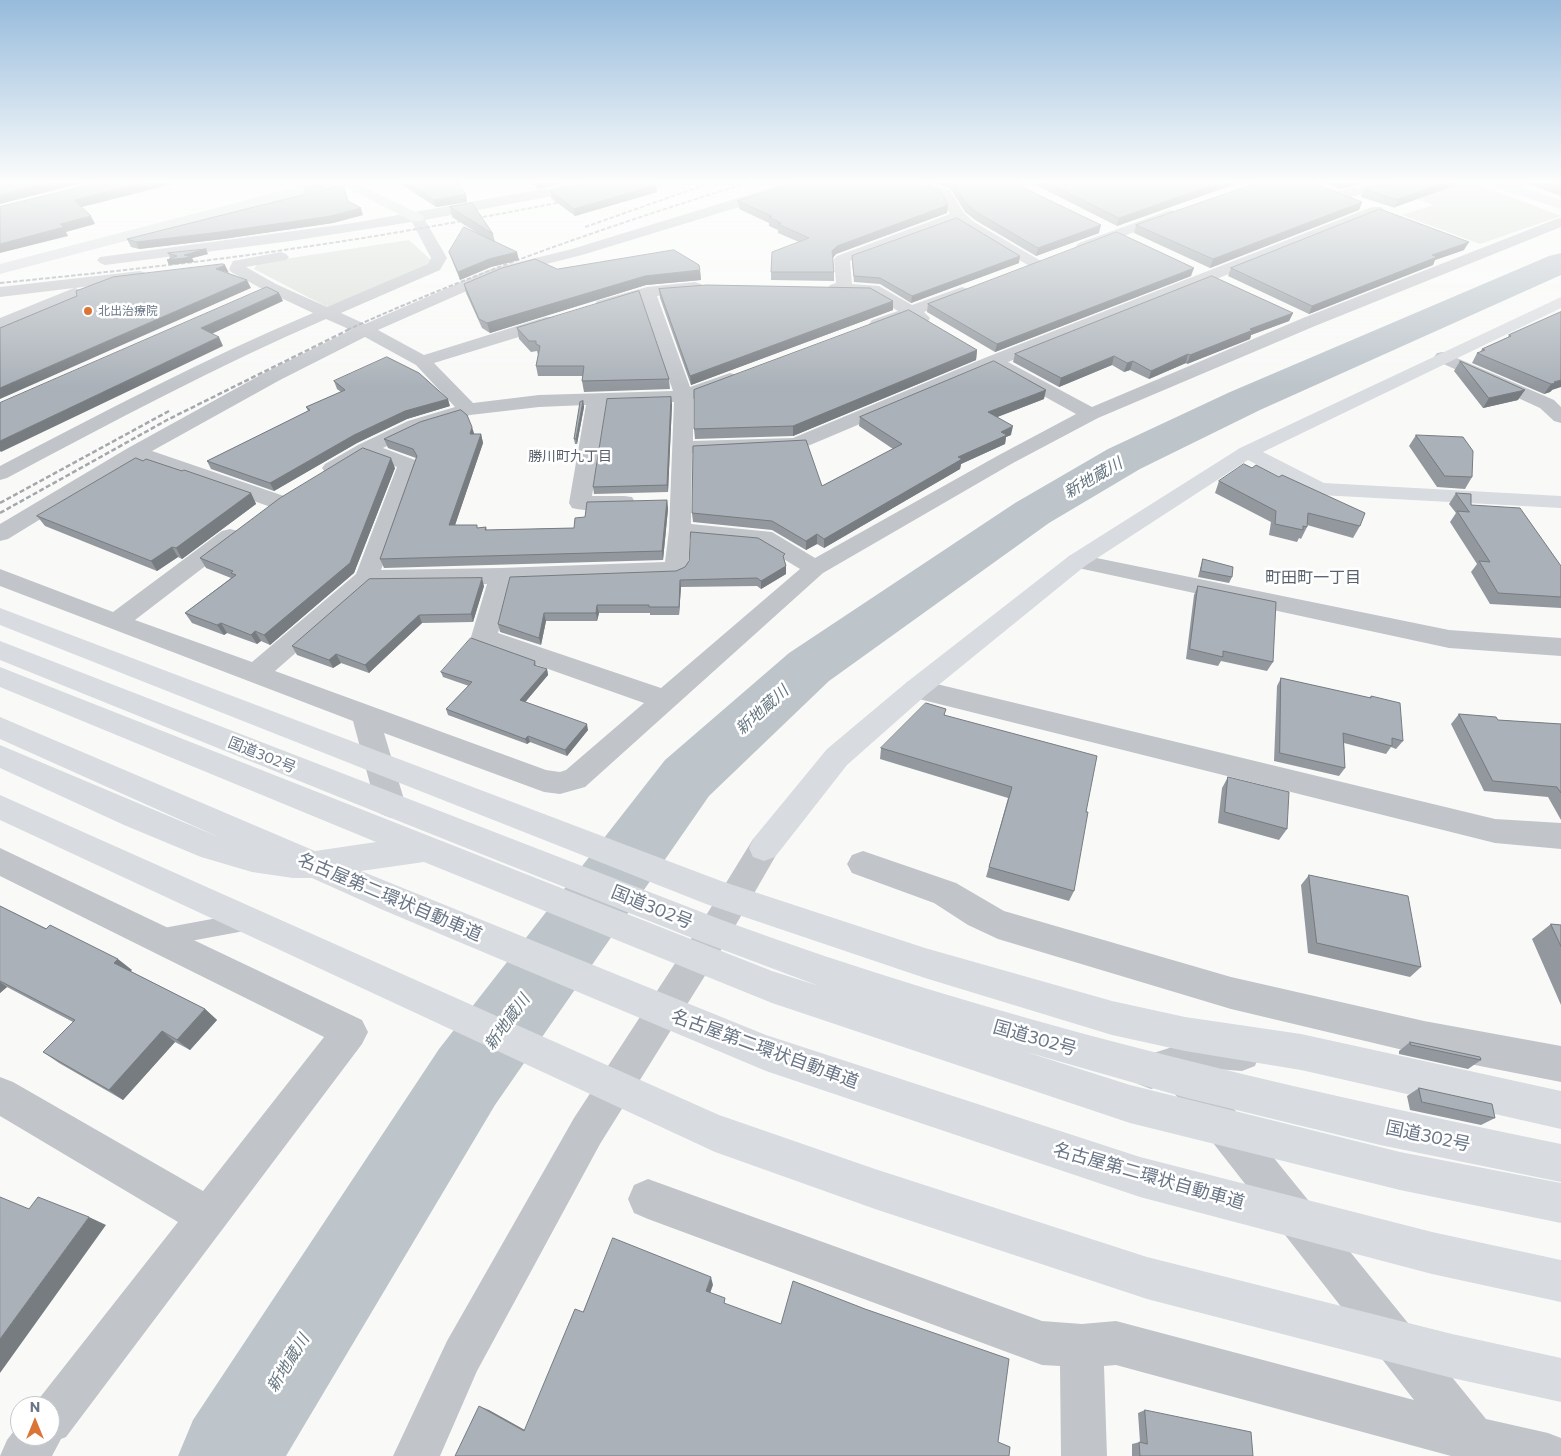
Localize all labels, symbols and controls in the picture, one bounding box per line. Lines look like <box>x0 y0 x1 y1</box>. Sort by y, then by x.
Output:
place label: 北出治療院 <box>98 304 158 318</box>
marker: 北出治療院 <box>82 305 94 317</box>
district label: 勝川町九丁目 <box>528 448 612 464</box>
water label: 新地蔵川 <box>1060 454 1126 502</box>
district label: 町田町一丁目 <box>1265 568 1361 588</box>
water label: 新地蔵川 <box>732 681 792 739</box>
street label: 国道302号 <box>225 733 299 777</box>
street label: 名古屋第二環状自動車道 <box>295 848 485 946</box>
street label: 国道302号 <box>608 881 696 933</box>
water label: 新地蔵川 <box>480 990 534 1054</box>
street label: 名古屋第二環状自動車道 <box>668 1005 862 1093</box>
street label: 国道302号 <box>991 1016 1079 1060</box>
street label: 国道302号 <box>1384 1117 1472 1155</box>
street label: 名古屋第二環状自動車道 <box>1051 1138 1247 1214</box>
water label: 新地蔵川 <box>263 1331 313 1395</box>
north arrow <box>10 1396 60 1446</box>
text: N <box>30 1398 40 1415</box>

